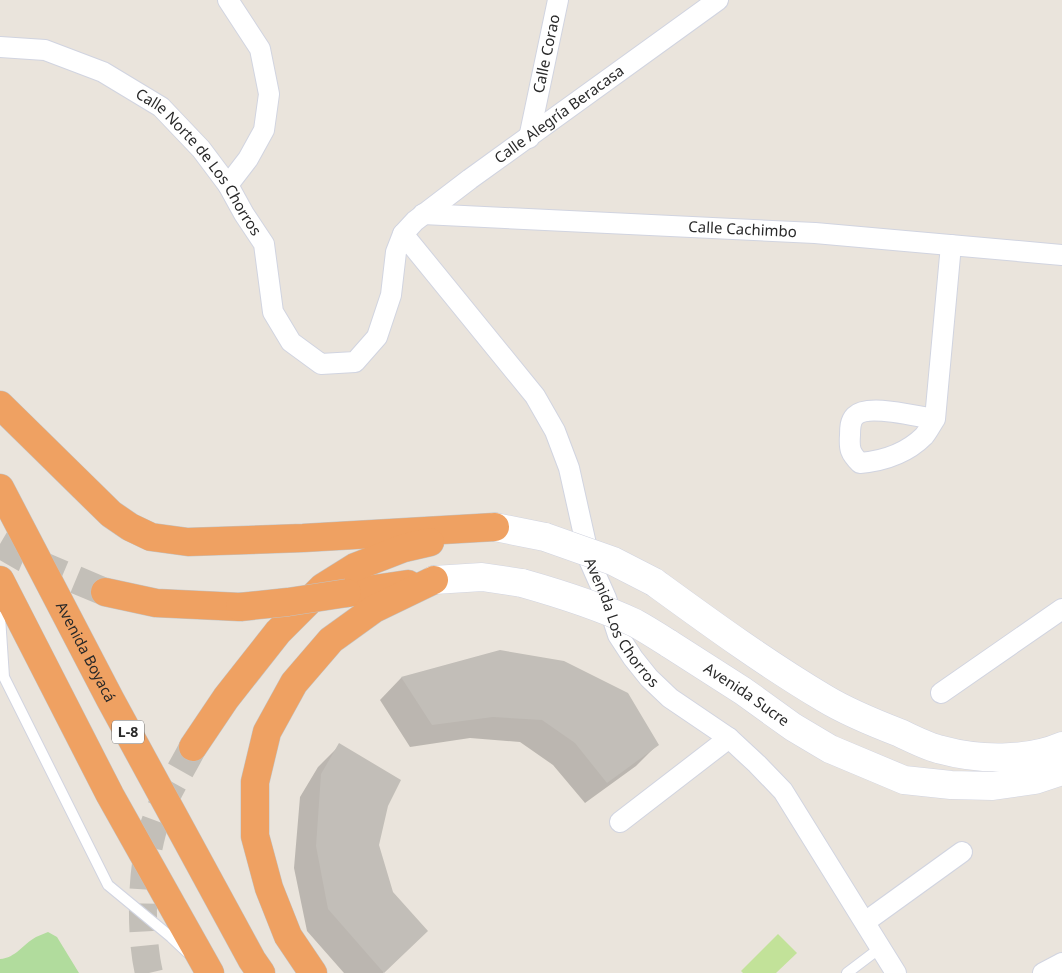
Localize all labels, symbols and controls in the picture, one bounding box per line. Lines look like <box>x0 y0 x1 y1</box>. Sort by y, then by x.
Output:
street label: Calle Corao <box>528 12 564 95</box>
street label: Calle Alegría Beracasa <box>490 60 627 167</box>
street label: Calle Norte de Los Chorros <box>132 83 267 239</box>
street label: Calle Cachimbo <box>688 216 797 241</box>
street label: Avenida Los Chorros <box>580 554 664 691</box>
street label: Avenida Boyacá <box>52 598 121 705</box>
street label: Avenida Sucre <box>700 658 794 730</box>
road number: L-8 <box>112 720 144 744</box>

